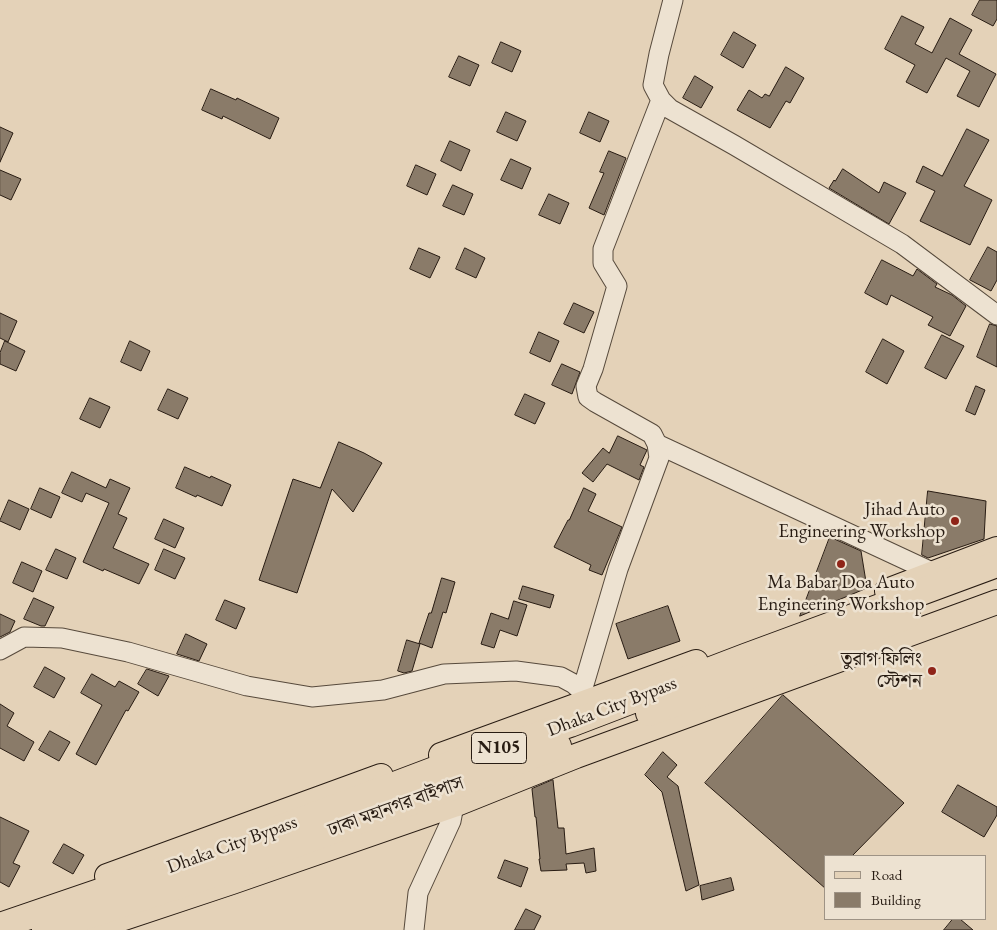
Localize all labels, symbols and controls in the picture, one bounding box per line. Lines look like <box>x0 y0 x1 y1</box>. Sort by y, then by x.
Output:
place label: Jihad Auto Engineering Workshop <box>778 499 945 543</box>
marker: Jihad Auto Engineering Workshop <box>949 515 961 527</box>
marker: Ma Babar Doa Auto Engineering Workshop <box>835 558 847 570</box>
place label: Ma Babar Doa Auto Engineering Workshop <box>758 572 924 616</box>
place label: তুরাগ ফিলিং স্টেশন <box>841 649 922 693</box>
marker: তুরাগ ফিলিং স্টেশন <box>926 665 938 677</box>
street label: Dhaka City Bypass <box>544 672 680 742</box>
road number: N105 <box>472 732 526 764</box>
street label: ঢাকা মহানগর বাইপাস <box>325 772 467 842</box>
street label: Dhaka City Bypass <box>164 811 300 879</box>
legend <box>824 855 987 920</box>
text: Road <box>871 865 902 884</box>
text: Building <box>871 890 921 909</box>

